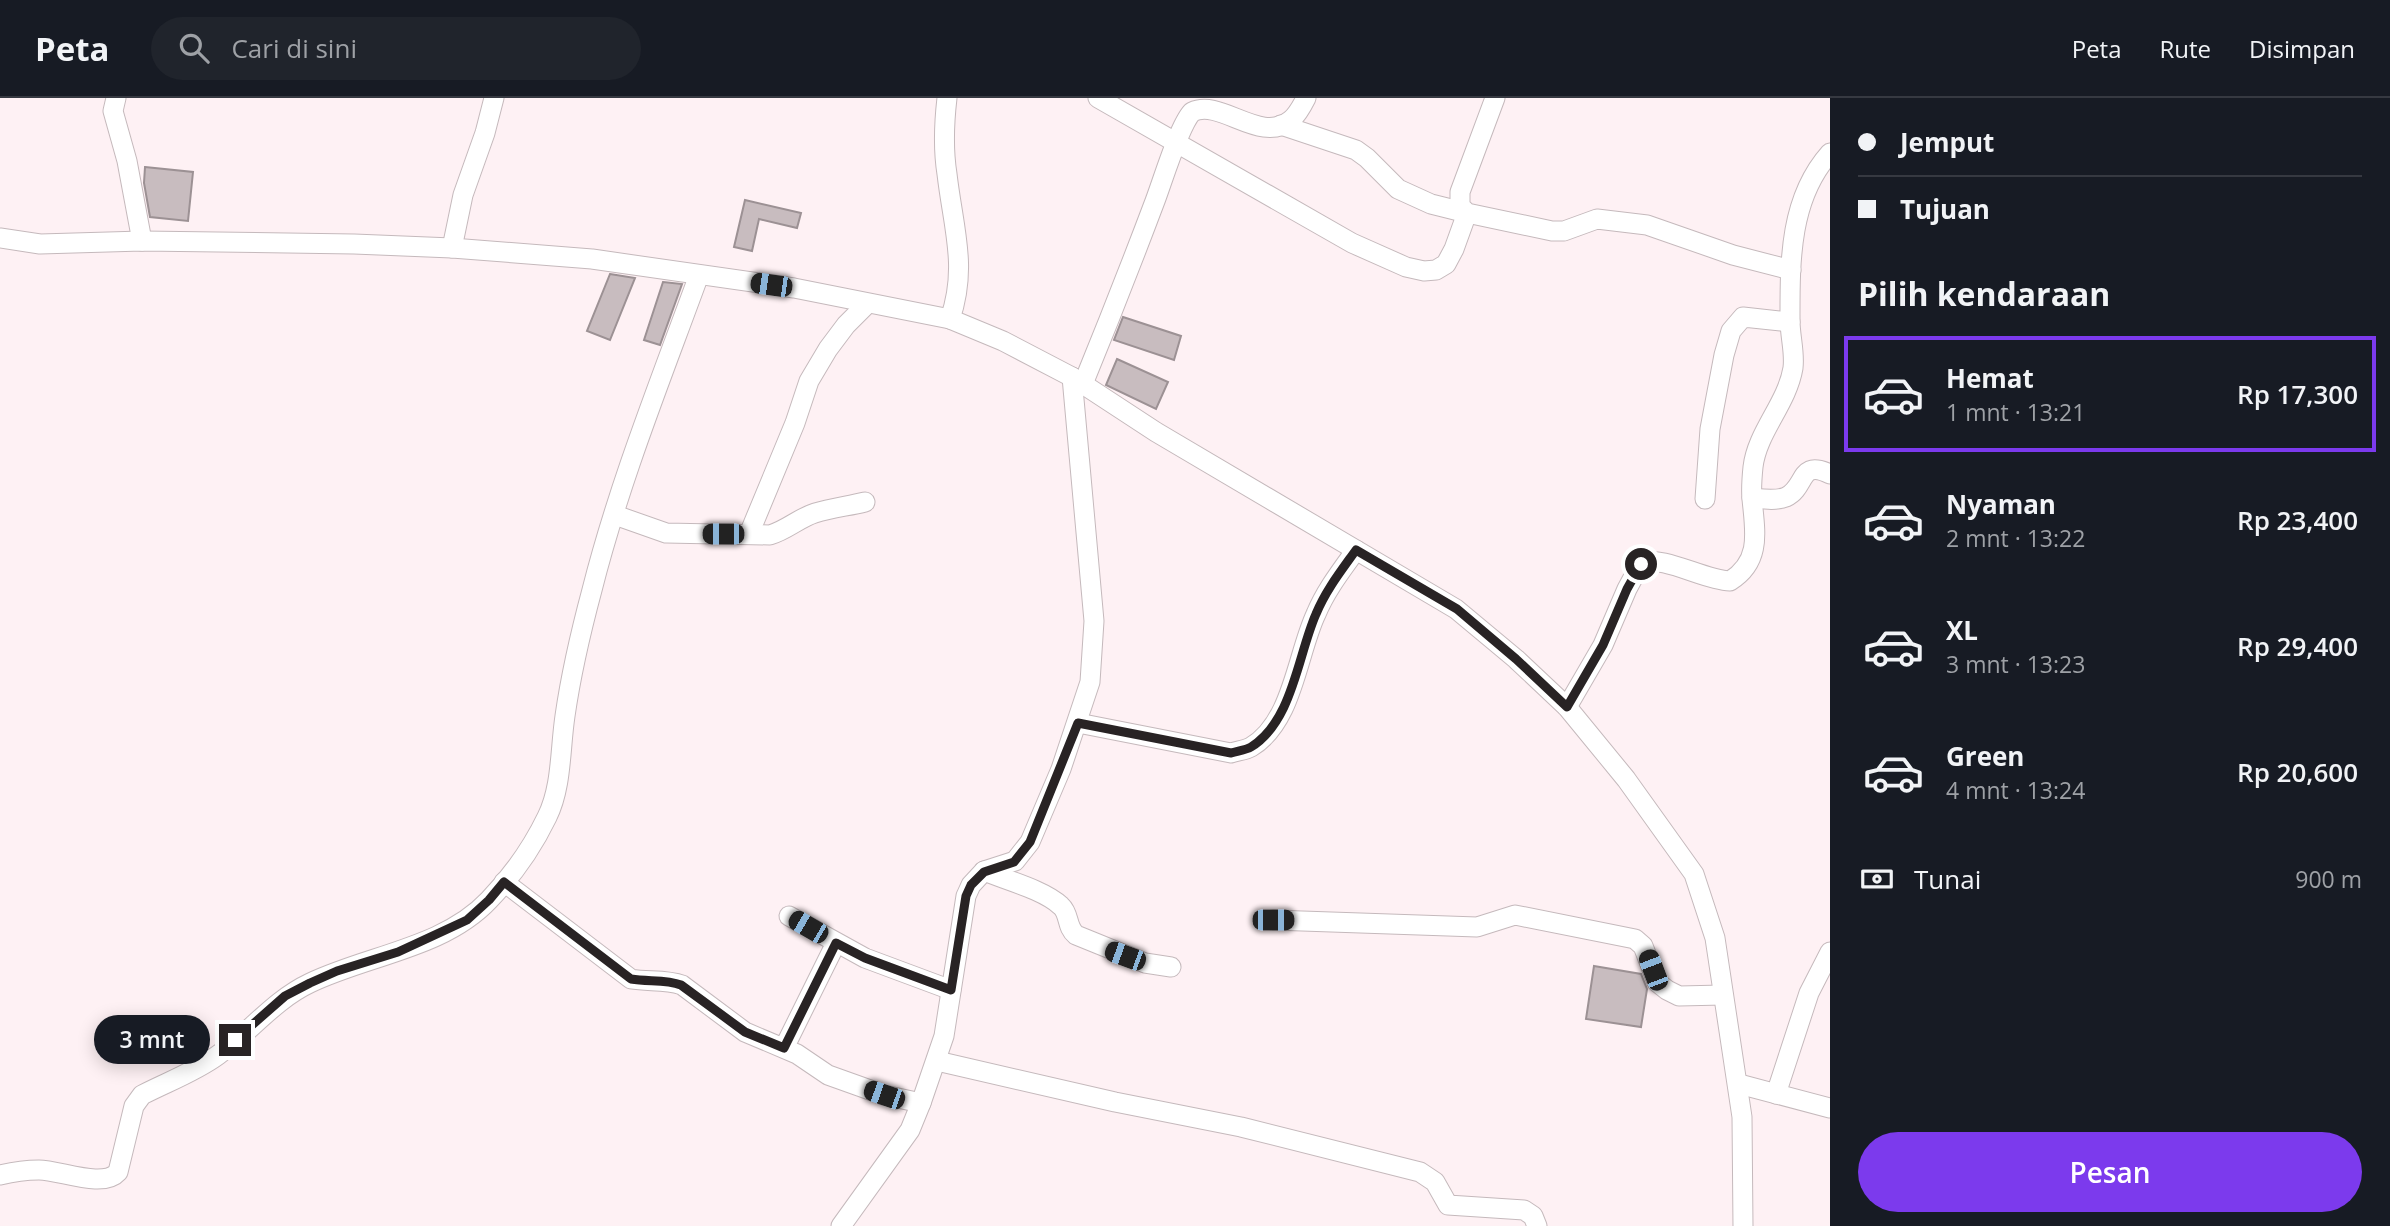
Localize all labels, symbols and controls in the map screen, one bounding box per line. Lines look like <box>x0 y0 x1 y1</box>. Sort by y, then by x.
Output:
search box <box>151 17 641 80</box>
text: Peta <box>35 26 109 71</box>
icon: search <box>175 29 213 67</box>
text: Cari di sini <box>231 30 357 66</box>
text: Peta <box>2072 32 2122 65</box>
text: Rute <box>2160 32 2211 65</box>
text: Disimpan <box>2249 32 2355 65</box>
text: Jemput <box>1900 124 1994 160</box>
text: Tujuan <box>1900 191 1990 227</box>
car <box>749 272 794 298</box>
text: Pilih kendaraan <box>1858 272 2110 315</box>
text: Hemat <box>1946 360 2034 396</box>
icon: car <box>1862 363 1925 426</box>
text: Rp 17,300 <box>2237 376 2358 412</box>
text: 1 mnt · 13:21 <box>1946 396 2085 428</box>
text: Nyaman <box>1946 486 2056 522</box>
icon: car <box>1862 489 1925 552</box>
text: Rp 23,400 <box>2237 502 2358 538</box>
text: 2 mnt · 13:22 <box>1946 522 2085 554</box>
car <box>703 524 745 545</box>
route start <box>1625 548 1657 580</box>
text: XL <box>1946 612 1978 648</box>
icon: car <box>1862 615 1925 678</box>
text: Rp 29,400 <box>2237 628 2358 664</box>
text: 3 mnt · 13:23 <box>1946 648 2085 680</box>
text: Green <box>1946 738 2024 774</box>
icon: car <box>1862 741 1925 804</box>
text: Rp 20,600 <box>2237 754 2358 790</box>
text: 4 mnt · 13:24 <box>1946 774 2085 806</box>
icon: cash <box>1858 860 1896 898</box>
text: Tunai <box>1914 861 1981 897</box>
text: 900 m <box>2295 863 2362 895</box>
car <box>785 907 832 947</box>
car <box>1253 910 1295 931</box>
car <box>1102 939 1149 973</box>
car <box>1636 947 1671 993</box>
callout: 3 mnt <box>95 1016 210 1065</box>
text: 3 mnt <box>120 1023 184 1055</box>
route end <box>219 1024 251 1056</box>
car <box>861 1078 908 1112</box>
button: Pesan <box>1858 1132 2362 1212</box>

